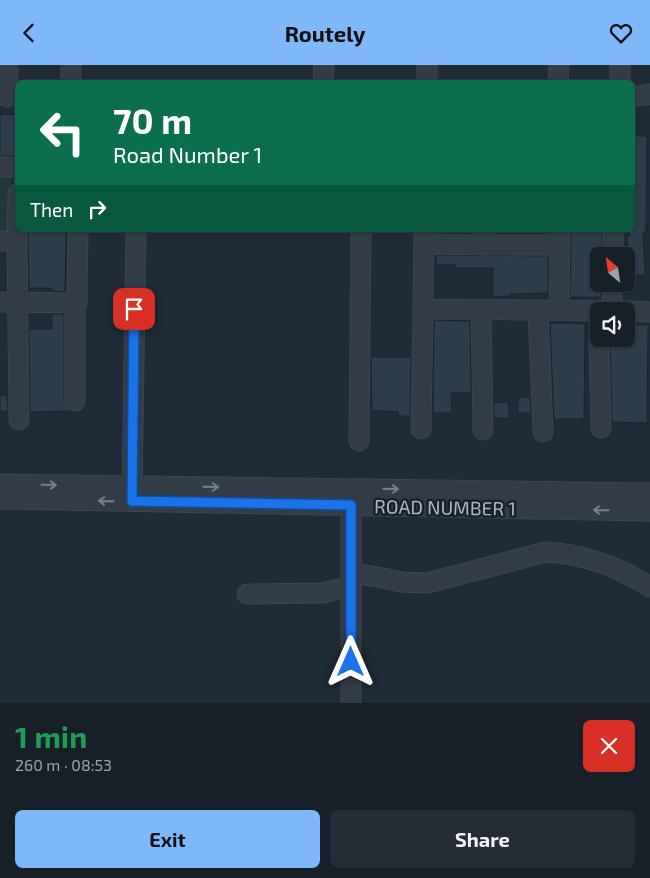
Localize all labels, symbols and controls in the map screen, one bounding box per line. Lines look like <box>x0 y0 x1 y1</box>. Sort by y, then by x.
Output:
icon: back <box>15 19 43 47</box>
icon: heart <box>607 19 635 47</box>
text: Routely <box>285 20 365 46</box>
text: 70 m <box>113 99 192 141</box>
icon: left <box>30 100 95 165</box>
text: Road Number 1 <box>113 141 262 167</box>
icon: right <box>83 195 111 223</box>
text: Then <box>30 198 73 221</box>
north arrow <box>590 247 635 293</box>
map controls <box>590 247 635 347</box>
pin <box>113 288 155 330</box>
icon: arrive <box>120 295 148 323</box>
button: sound <box>590 302 635 347</box>
one-way arrow <box>40 480 56 489</box>
one-way arrow <box>202 482 219 492</box>
one-way arrow <box>382 484 399 494</box>
street label: ROAD NUMBER 1 <box>374 494 516 520</box>
one-way arrow <box>99 496 115 505</box>
one-way arrow <box>594 505 610 515</box>
position arrow <box>324 635 376 687</box>
text: 1 min <box>15 718 87 754</box>
button: close <box>583 720 635 772</box>
text: 260 m · 08:53 <box>15 755 112 774</box>
button: Exit <box>15 810 320 868</box>
button: Share <box>330 810 635 868</box>

